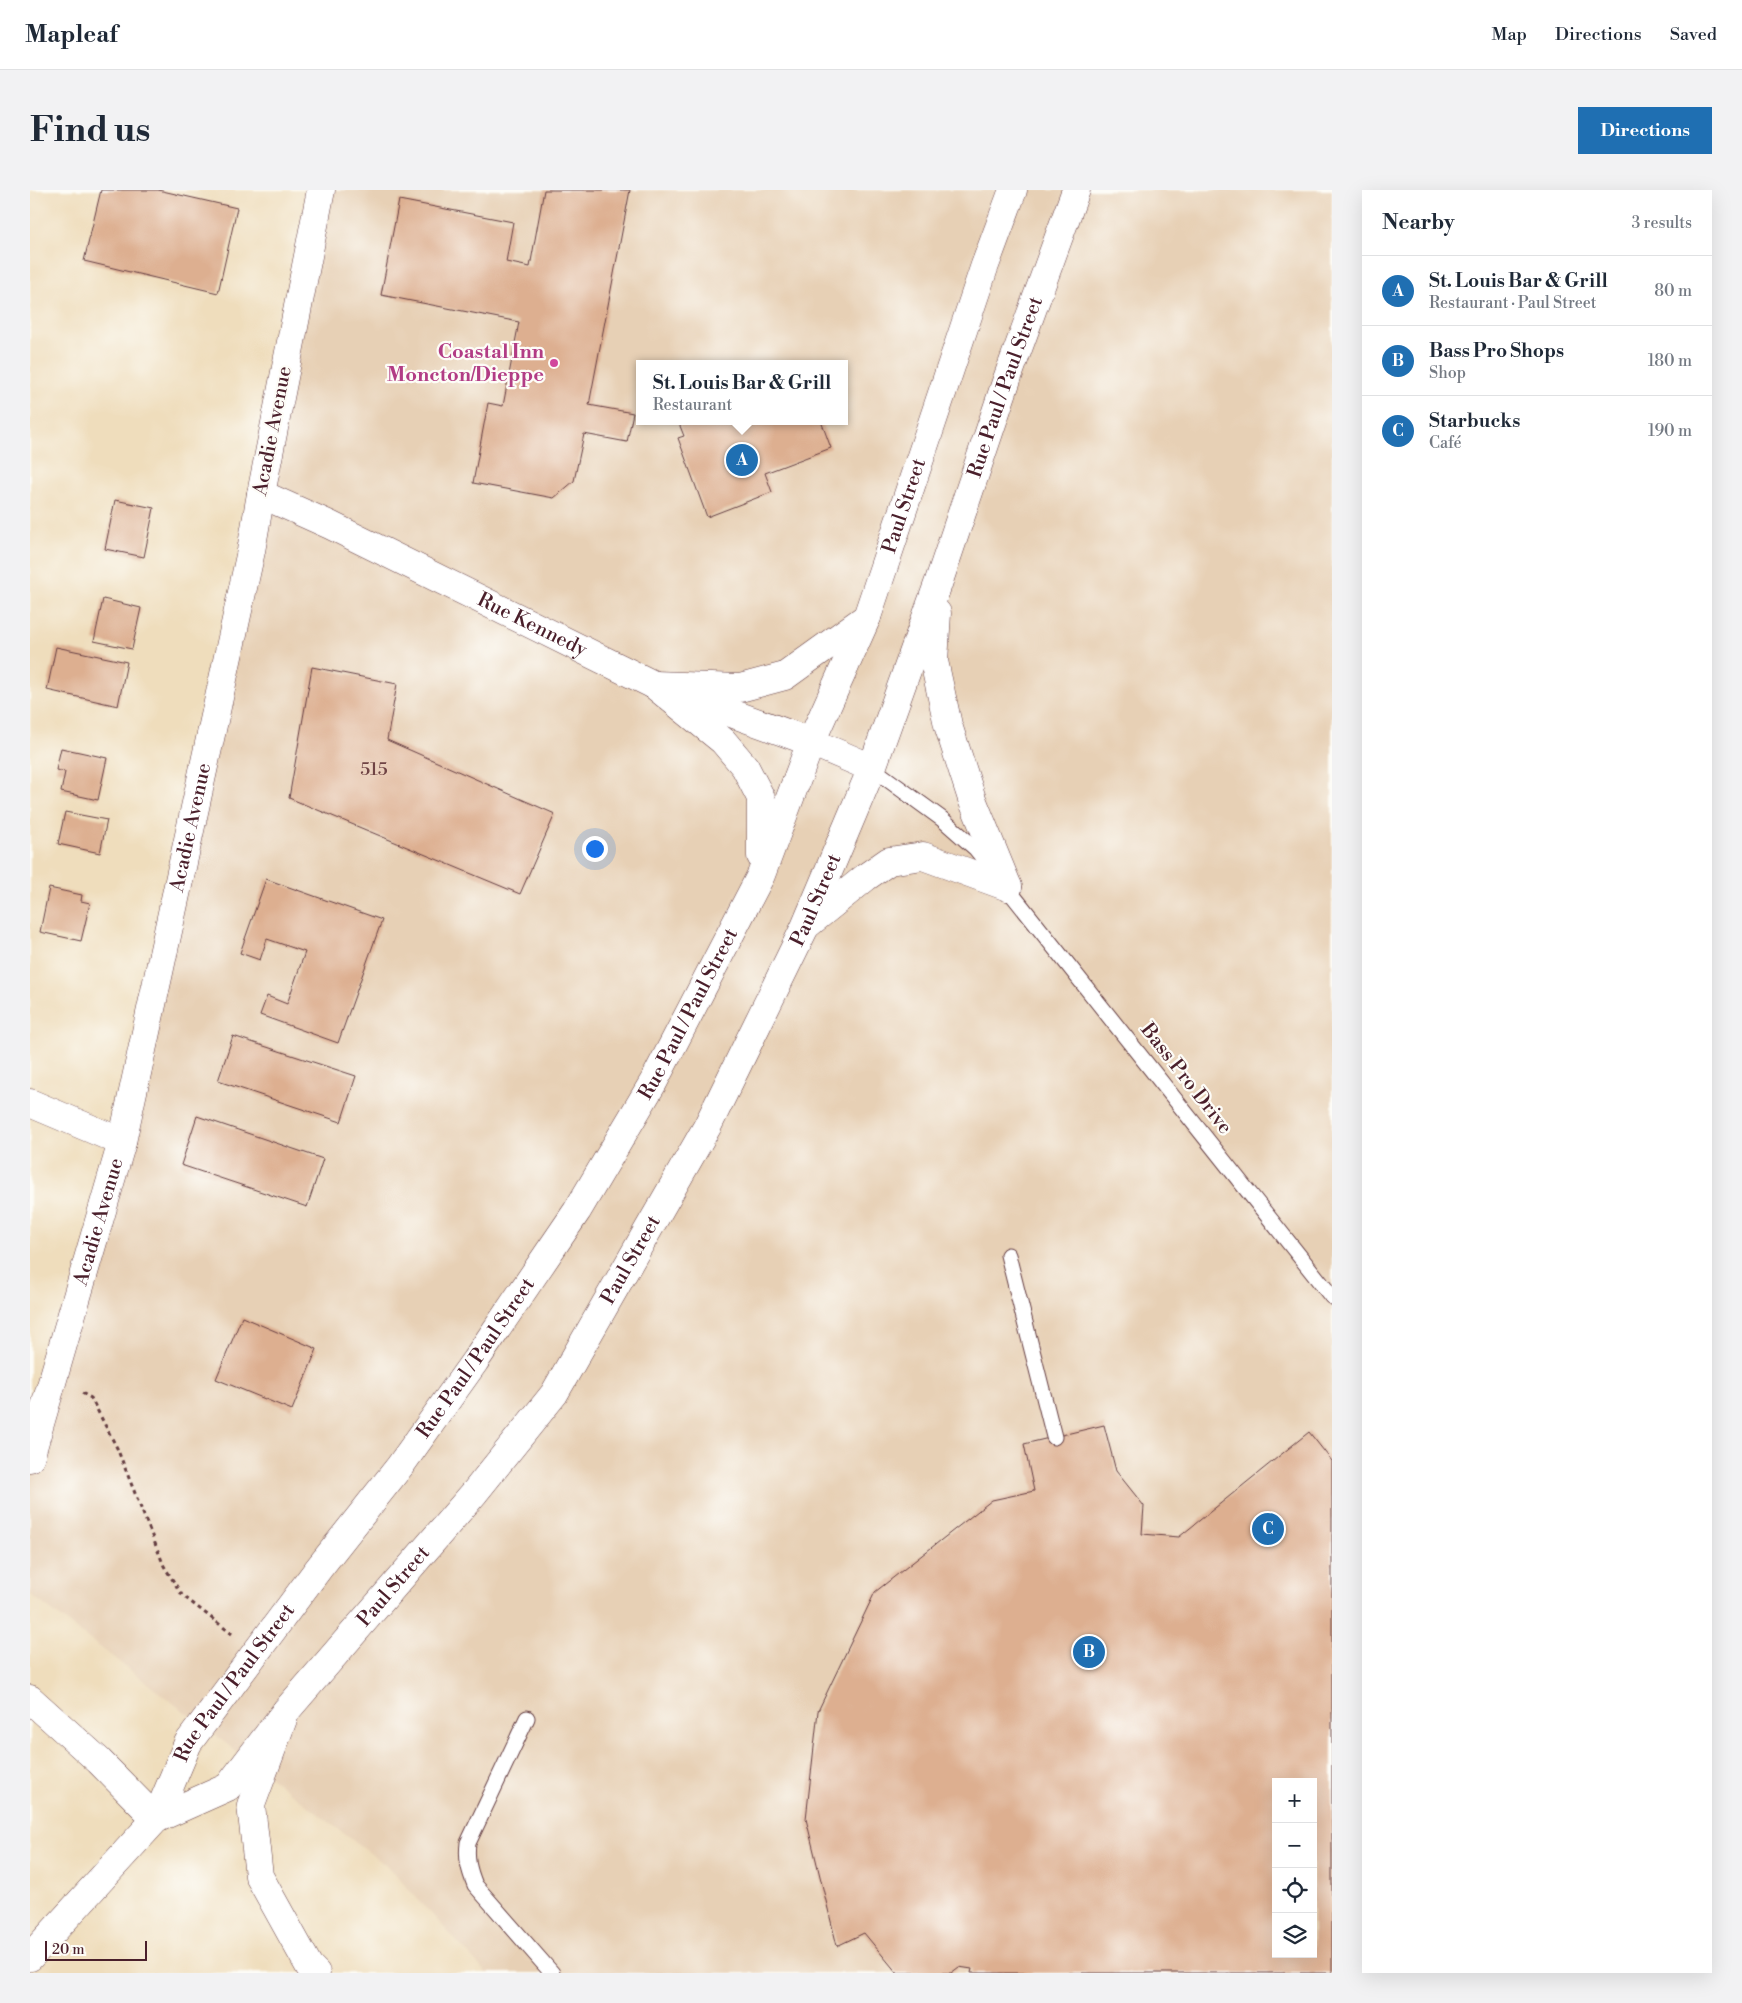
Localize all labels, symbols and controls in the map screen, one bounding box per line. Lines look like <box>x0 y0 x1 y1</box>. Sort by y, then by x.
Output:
text: Mapleaf <box>25 20 118 50</box>
text: Map <box>1491 23 1527 46</box>
text: Directions <box>1555 23 1642 46</box>
text: Saved <box>1670 23 1717 46</box>
button: Directions <box>1578 107 1712 154</box>
text: Find us <box>30 109 150 152</box>
text: Nearby <box>1382 210 1455 236</box>
text: 3 results <box>1631 213 1692 233</box>
text: St. Louis Bar & Grill <box>1429 269 1608 293</box>
text: A <box>1392 281 1404 301</box>
text: 80 m <box>1654 281 1692 301</box>
street label: Rue Paul / Paul Street <box>962 293 1049 481</box>
text: Restaurant · Paul Street <box>1429 293 1597 313</box>
text: Bass Pro Shops <box>1429 339 1564 363</box>
place label: Coastal Inn Moncton/Dieppe <box>387 340 545 388</box>
text: B <box>1392 351 1404 371</box>
text: 180 m <box>1648 351 1692 371</box>
marker: Coastal Inn Moncton/Dieppe <box>548 357 560 369</box>
popup <box>636 360 848 425</box>
text: Shop <box>1429 363 1466 383</box>
street label: Acadie Avenue <box>248 364 298 499</box>
text: St. Louis Bar & Grill <box>653 371 831 395</box>
text: Restaurant <box>653 395 732 415</box>
text: Starbucks <box>1429 409 1520 433</box>
text: C <box>1392 421 1404 441</box>
text: 190 m <box>1648 421 1692 441</box>
text: Café <box>1429 433 1462 453</box>
pin: A <box>726 441 758 479</box>
street label: Paul Street <box>877 455 932 557</box>
street label: Rue Kennedy <box>473 587 591 663</box>
house number: 515 <box>360 758 388 781</box>
street label: Acadie Avenue <box>164 761 217 895</box>
your location <box>582 836 608 862</box>
street label: Paul Street <box>785 850 847 951</box>
street label: Rue Paul / Paul Street <box>633 924 744 1104</box>
street label: Bass Pro Drive <box>1134 1018 1237 1140</box>
street label: Acadie Avenue <box>68 1155 129 1289</box>
street label: Paul Street <box>595 1211 666 1309</box>
street label: Rue Paul / Paul Street <box>411 1273 540 1443</box>
pin: C <box>1252 1510 1284 1548</box>
street label: Paul Street <box>352 1541 435 1632</box>
street label: Rue Paul / Paul Street <box>169 1599 300 1766</box>
pin: B <box>1073 1633 1105 1671</box>
map controls <box>1272 1778 1317 1958</box>
button: + <box>1272 1778 1317 1823</box>
button: − <box>1272 1823 1317 1868</box>
button: locate <box>1272 1868 1317 1913</box>
button: layers <box>1272 1913 1317 1958</box>
scale bar <box>45 1938 148 1961</box>
text: 20 m <box>52 1941 84 1959</box>

